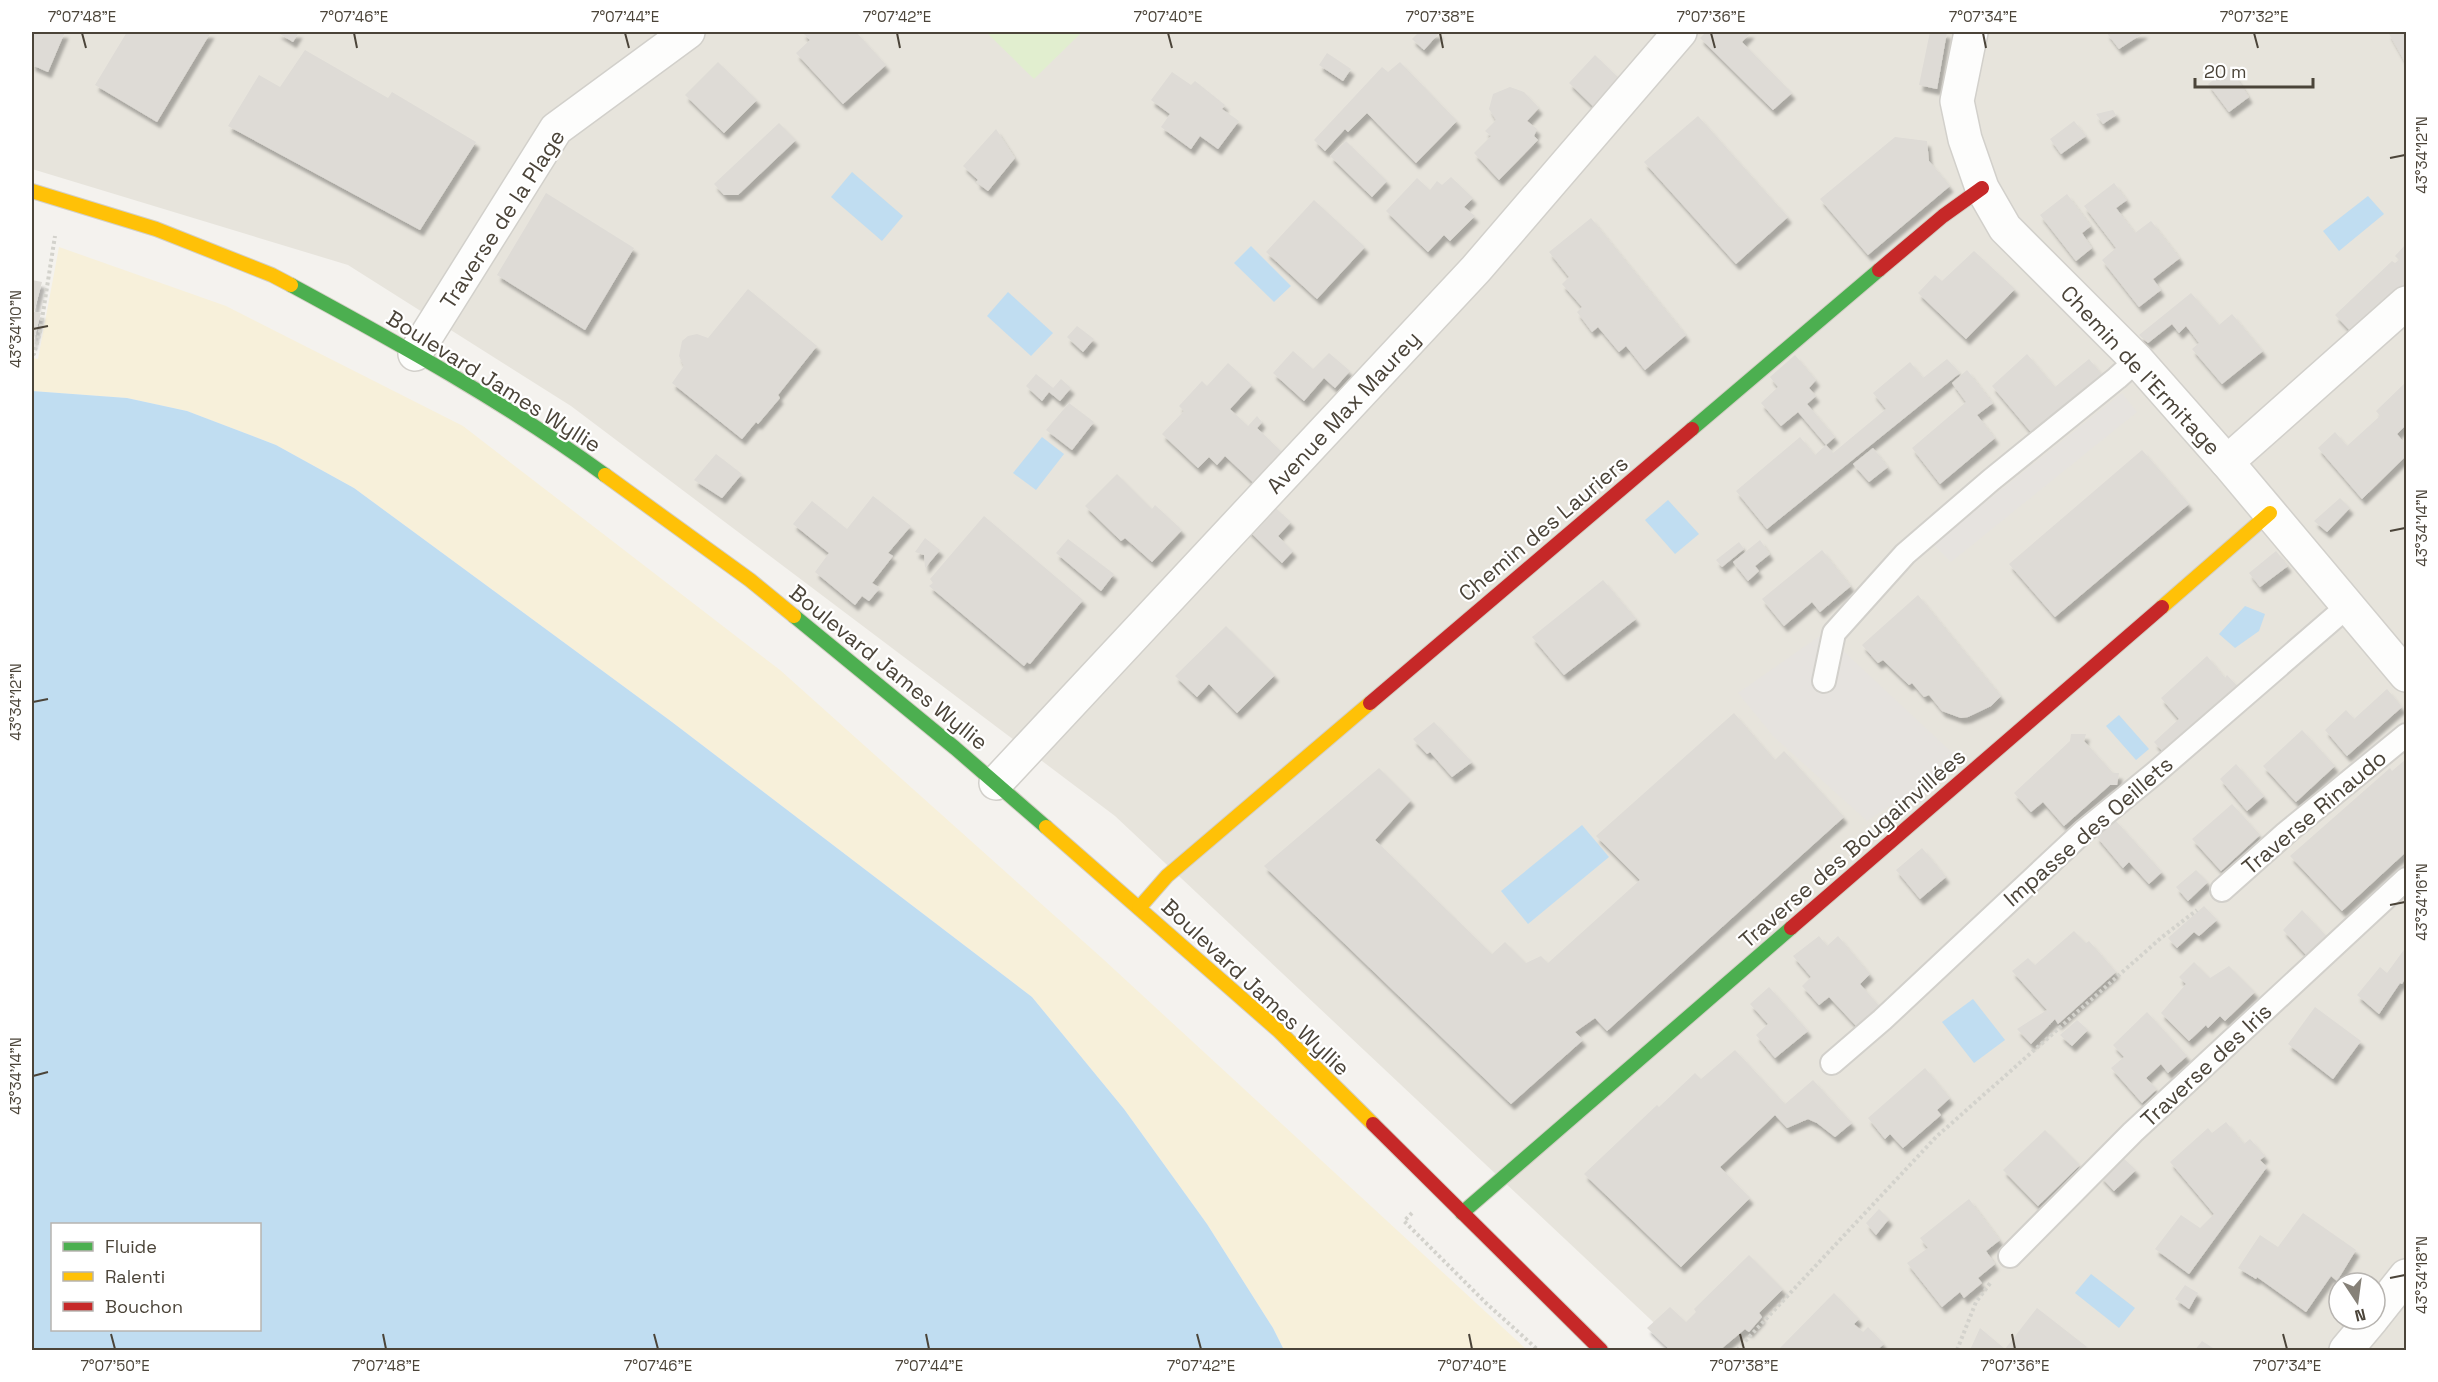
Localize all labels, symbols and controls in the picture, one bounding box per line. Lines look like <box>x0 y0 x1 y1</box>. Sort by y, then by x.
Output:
text: 7°07'48"E <box>48 7 116 26</box>
text: 7°07'46"E <box>320 7 388 26</box>
text: 7°07'44"E <box>591 7 659 26</box>
text: 7°07'42"E <box>863 7 931 26</box>
text: 7°07'40"E <box>1134 7 1202 26</box>
text: 7°07'38"E <box>1406 7 1474 26</box>
text: 7°07'36"E <box>1677 7 1745 26</box>
text: 7°07'34"E <box>1949 7 2017 26</box>
text: 7°07'32"E <box>2220 7 2288 26</box>
scale bar <box>2195 51 2314 89</box>
text: 20 m <box>2204 60 2247 83</box>
text: 43°34'12"N <box>2412 116 2431 194</box>
street label: Traverse de la Plage <box>433 124 571 314</box>
street label: Chemin de l'Ermitage <box>2055 279 2227 461</box>
text: 43°34'10"N <box>6 290 25 368</box>
street label: Boulevard James Wyllie <box>382 304 606 458</box>
street label: Avenue Max Maurey <box>1260 325 1426 499</box>
street label: Chemin des Lauriers <box>1453 449 1633 607</box>
text: 43°34'14"N <box>2412 489 2431 567</box>
street label: Boulevard James Wyllie <box>784 578 994 756</box>
text: 43°34'12"N <box>6 663 25 741</box>
street label: Traverse des Bougainvillées <box>1733 742 1971 954</box>
street label: Traverse Rinaudo <box>2236 743 2392 881</box>
street label: Impasse des Oeillets <box>1997 750 2179 912</box>
text: 43°34'16"N <box>2412 863 2431 941</box>
street label: Boulevard James Wyllie <box>1156 892 1356 1082</box>
street label: Traverse des Iris <box>2135 997 2277 1133</box>
text: 43°34'14"N <box>6 1037 25 1115</box>
legend <box>51 1223 261 1331</box>
text: Fluide <box>105 1235 157 1258</box>
text: 43°34'18"N <box>2412 1236 2431 1314</box>
text: Ralenti <box>105 1265 165 1288</box>
north arrow <box>2327 1271 2387 1331</box>
text: Bouchon <box>105 1295 183 1318</box>
text: N <box>2353 1304 2368 1327</box>
text: 7°07'50"E <box>80 1356 150 1375</box>
text: 7°07'48"E <box>352 1356 420 1375</box>
text: 7°07'46"E <box>624 1356 692 1375</box>
text: 7°07'44"E <box>895 1356 963 1375</box>
text: 7°07'42"E <box>1167 1356 1235 1375</box>
text: 7°07'40"E <box>1438 1356 1506 1375</box>
text: 7°07'38"E <box>1710 1356 1778 1375</box>
text: 7°07'36"E <box>1981 1356 2049 1375</box>
text: 7°07'34"E <box>2253 1356 2321 1375</box>

